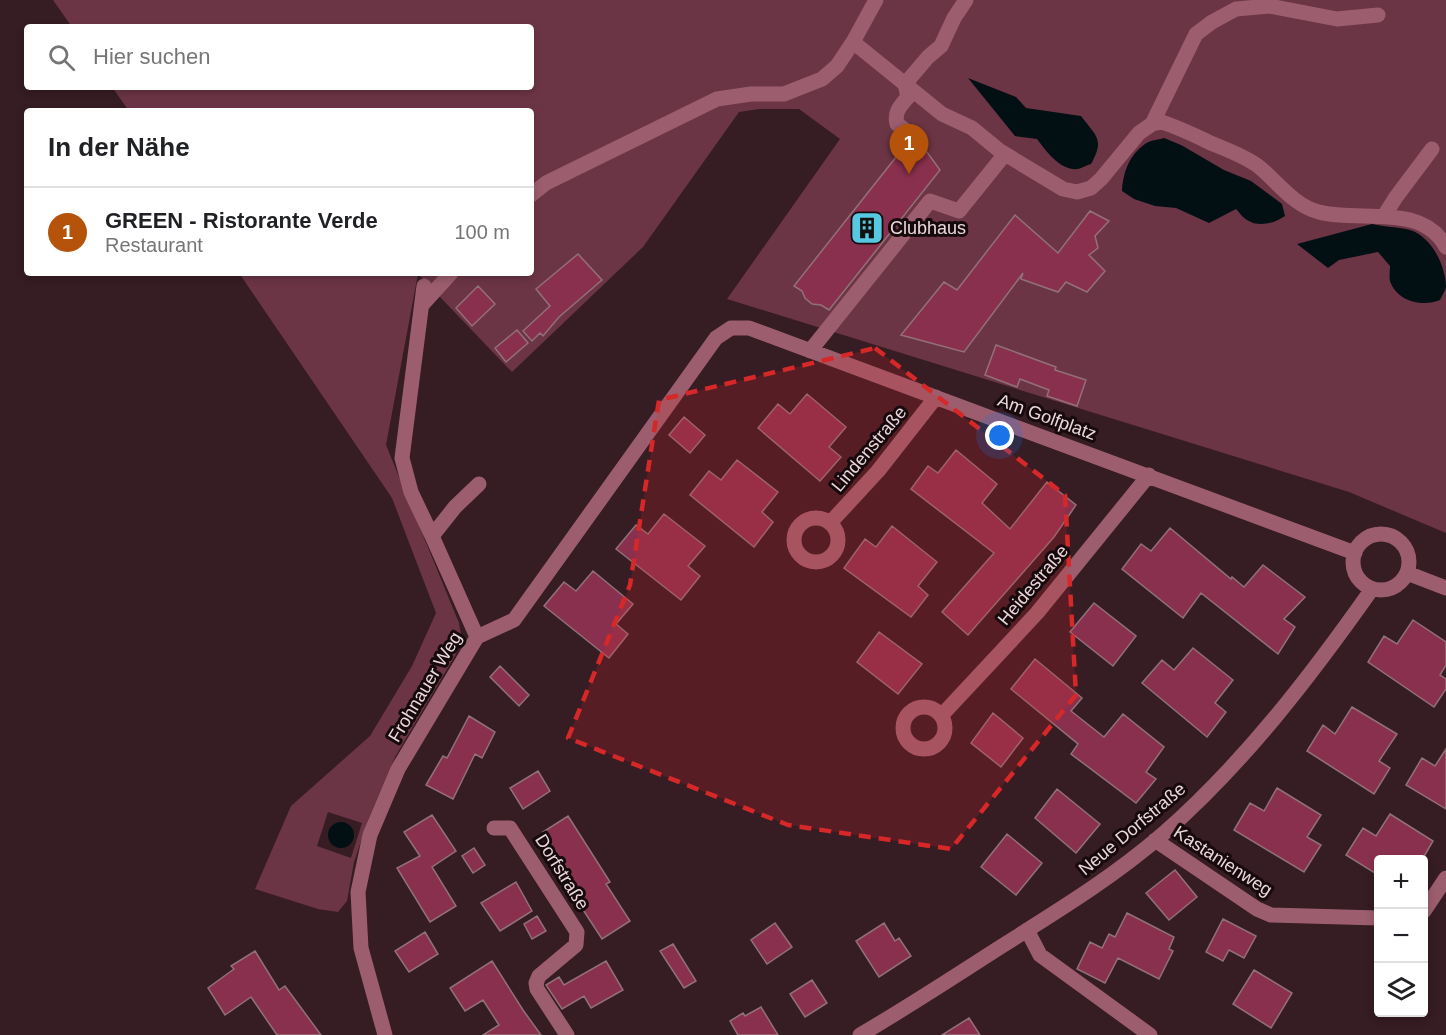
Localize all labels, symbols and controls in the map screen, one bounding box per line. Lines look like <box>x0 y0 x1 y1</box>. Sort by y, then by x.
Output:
search box <box>24 24 534 90</box>
icon: search <box>45 41 78 74</box>
text: Hier suchen <box>93 44 210 69</box>
pin: 1 <box>890 124 928 174</box>
text: In der Nähe <box>48 132 190 162</box>
text: GREEN - Ristorante Verde <box>105 208 378 233</box>
building icon: Clubhaus <box>849 210 885 246</box>
place label: Clubhaus <box>890 218 966 238</box>
text: 1 <box>62 221 73 243</box>
text: 100 m <box>454 221 510 243</box>
text: Restaurant <box>105 234 203 256</box>
street label: Am Golfplatz <box>995 390 1099 444</box>
street label: Lindenstraße <box>828 402 910 496</box>
your location <box>985 421 1014 450</box>
street label: Heidestraße <box>994 541 1072 629</box>
street label: Frohnauer Weg <box>384 628 466 746</box>
street label: Neue Dorfstraße <box>1075 779 1189 879</box>
street label: Kastanienweg <box>1170 822 1276 900</box>
street label: Dorfstraße <box>531 831 593 913</box>
map controls <box>1374 855 1428 1017</box>
button: + <box>1374 855 1428 909</box>
button: − <box>1374 909 1428 963</box>
button: layers <box>1374 963 1428 1017</box>

